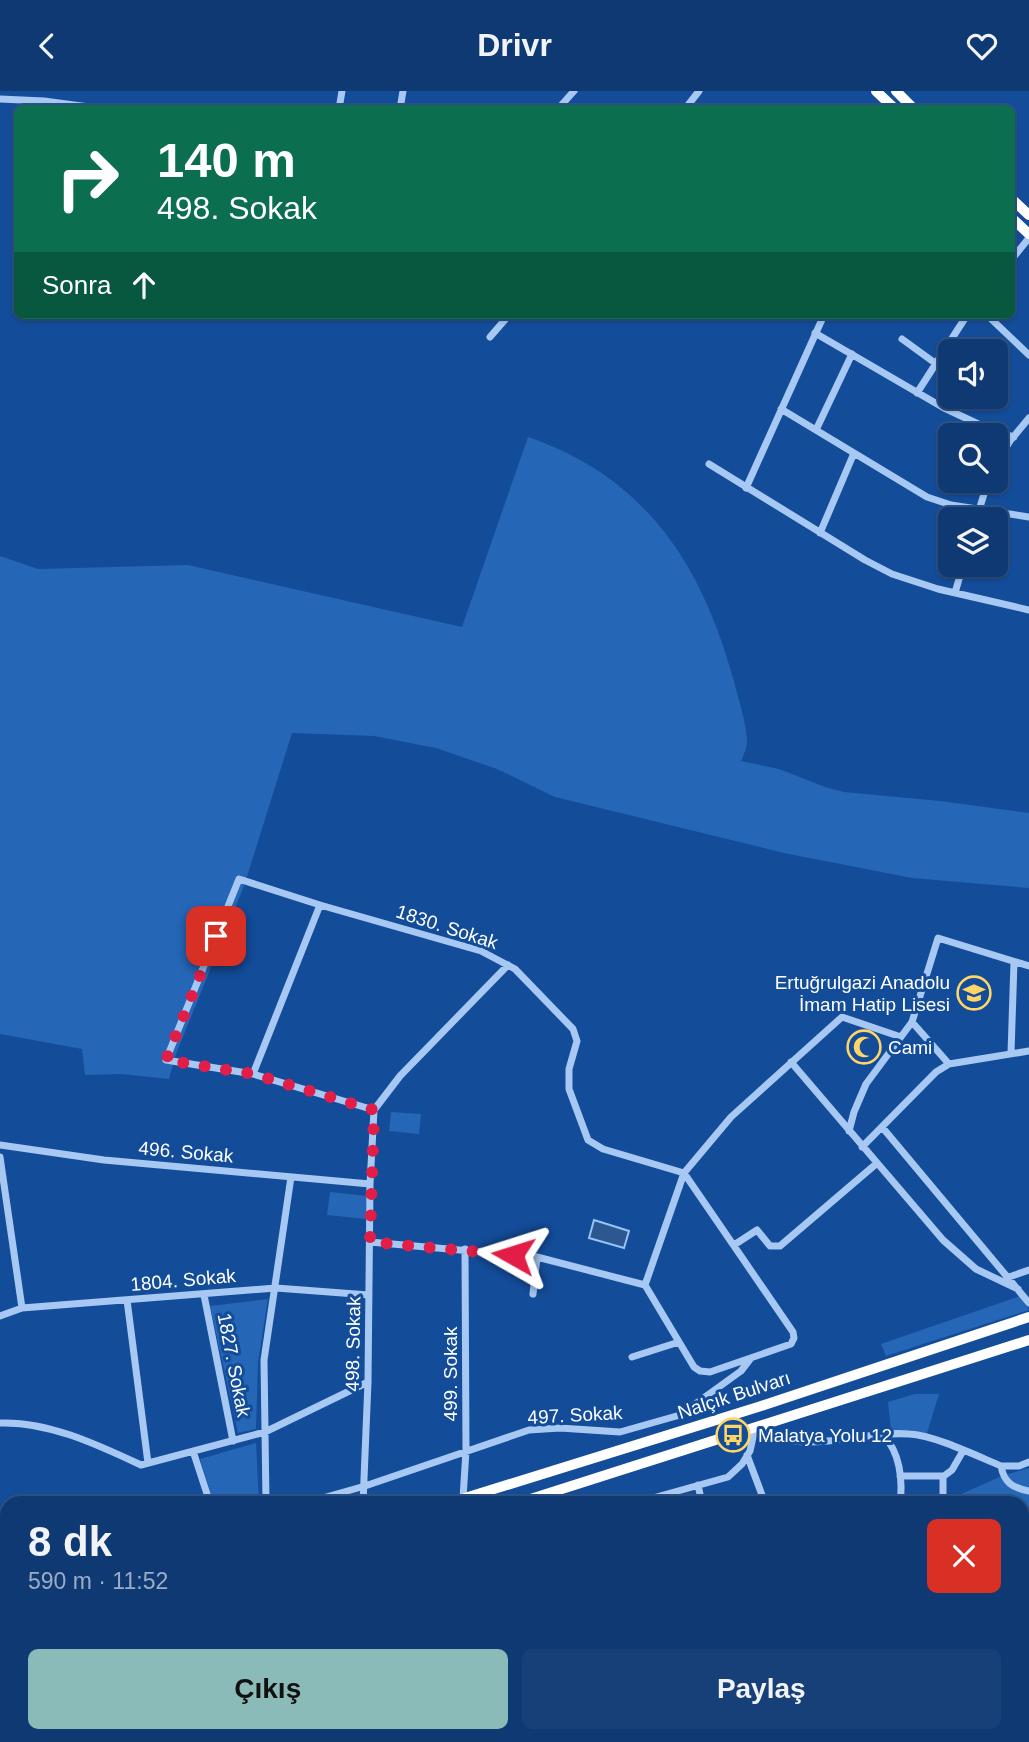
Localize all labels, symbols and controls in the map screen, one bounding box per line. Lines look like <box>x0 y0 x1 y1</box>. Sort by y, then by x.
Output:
icon: back <box>28 27 66 65</box>
text: Drivr <box>477 27 552 63</box>
icon: heart <box>963 27 1001 65</box>
icon: right <box>42 133 133 224</box>
text: 140 m <box>157 133 296 187</box>
text: 498. Sokak <box>157 190 317 226</box>
icon: ahead <box>125 266 163 304</box>
text: Sonra <box>42 270 111 300</box>
map controls <box>938 339 1008 577</box>
button: sound <box>938 339 1008 409</box>
button: search <box>938 423 1008 493</box>
button: layers <box>938 507 1008 577</box>
street label: 1830. Sokak <box>394 901 501 953</box>
pin <box>186 906 246 966</box>
icon: arrive <box>197 917 235 955</box>
place label: Ertuğrulgazi Anadolu İmam Hatip Lisesi <box>775 972 950 1015</box>
school or university icon: Ertuğrulgazi Anadolu İmam Hatip Lisesi <box>955 974 993 1012</box>
mosque icon: Cami <box>845 1028 883 1066</box>
place label: Cami <box>888 1037 932 1058</box>
street label: 496. Sokak <box>138 1137 235 1167</box>
position arrow <box>476 1218 550 1292</box>
street label: 1804. Sokak <box>129 1265 237 1295</box>
street label: 498. Sokak <box>342 1296 364 1392</box>
street label: 1827. Sokak <box>214 1311 254 1419</box>
street label: 499. Sokak <box>440 1326 461 1422</box>
street label: Nalçık Bulvarı <box>675 1367 793 1423</box>
street label: 497. Sokak <box>527 1402 624 1428</box>
bus stop icon: Malatya Yolu 12 <box>714 1416 752 1454</box>
place label: Malatya Yolu 12 <box>758 1425 892 1446</box>
text: 8 dk <box>28 1518 112 1565</box>
button: close <box>927 1519 1001 1593</box>
text: 590 m · 11:52 <box>28 1568 168 1594</box>
button: Çıkış <box>28 1649 508 1729</box>
button: Paylaş <box>522 1649 1001 1729</box>

